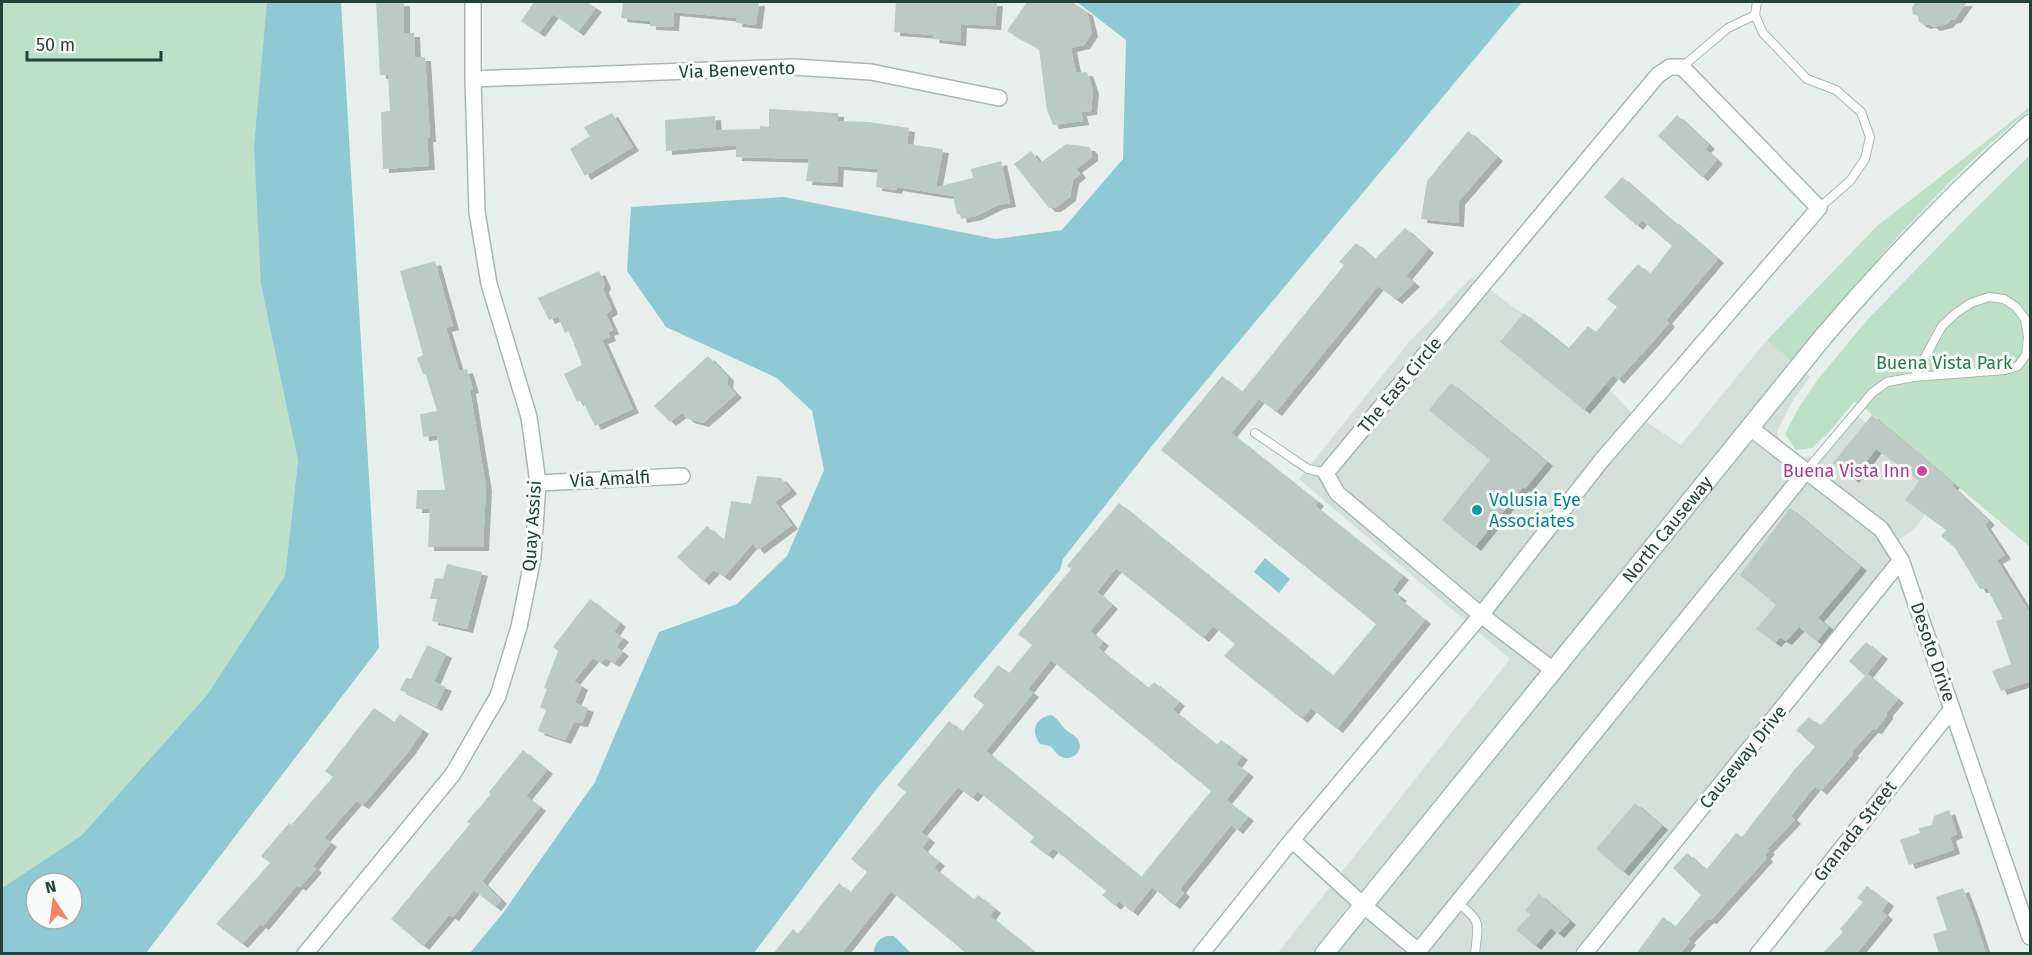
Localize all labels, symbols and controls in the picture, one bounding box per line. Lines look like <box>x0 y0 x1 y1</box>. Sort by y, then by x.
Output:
scale bar <box>27 24 160 62</box>
text: 50 m <box>36 34 75 56</box>
street label: Via Benevento <box>678 57 796 83</box>
street label: The East Circle <box>1354 333 1446 437</box>
park label: Buena Vista Park <box>1876 352 2013 374</box>
place label: Buena Vista Inn <box>1783 460 1910 482</box>
marker: Buena Vista Inn <box>1915 464 1929 478</box>
street label: Via Amalfi <box>569 466 651 492</box>
street label: North Causeway <box>1618 471 1717 587</box>
street label: Quay Assisi <box>518 480 546 572</box>
place label: Volusia Eye Associates <box>1489 489 1581 532</box>
marker: Volusia Eye Associates <box>1470 503 1484 517</box>
street label: Desoto Drive <box>1906 599 1960 705</box>
street label: Causeway Drive <box>1695 701 1791 813</box>
street label: Granada Street <box>1809 776 1902 886</box>
north arrow <box>24 871 84 931</box>
text: N <box>43 876 58 897</box>

